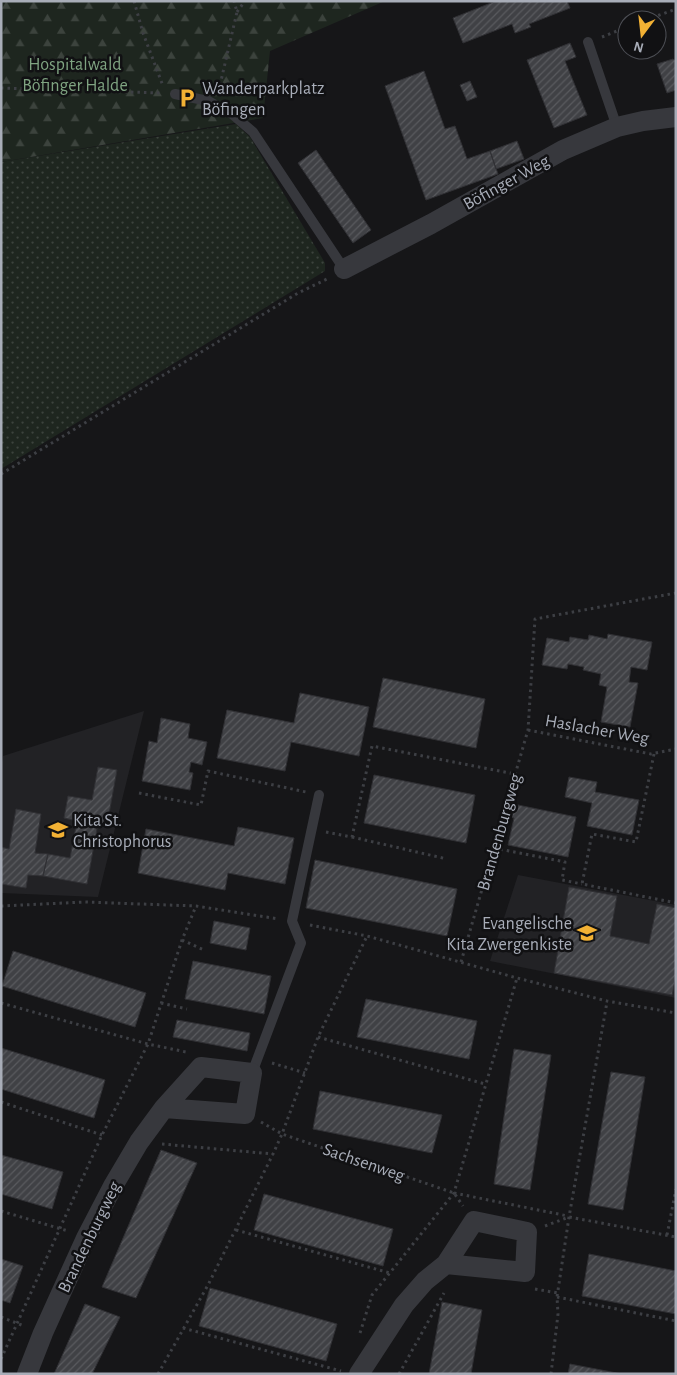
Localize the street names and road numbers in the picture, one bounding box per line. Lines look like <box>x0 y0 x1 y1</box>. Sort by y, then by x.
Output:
street label: Böfinger Weg <box>460 152 553 214</box>
street label: Haslacher Weg <box>543 712 650 748</box>
street label: Brandenburgweg <box>475 771 525 893</box>
street label: Sachsenweg <box>320 1141 407 1185</box>
street label: Brandenburgweg <box>55 1179 125 1296</box>

